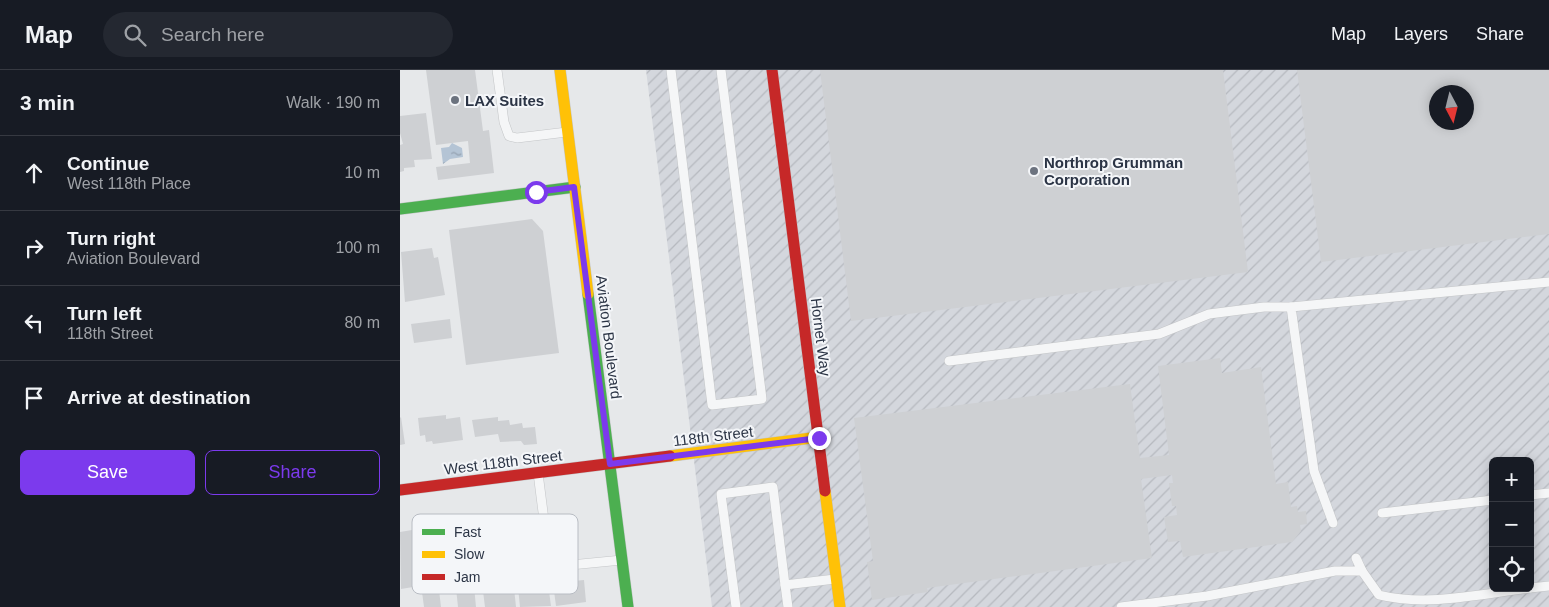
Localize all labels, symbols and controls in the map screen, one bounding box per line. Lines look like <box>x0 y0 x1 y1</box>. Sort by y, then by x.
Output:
search box <box>103 12 453 57</box>
text: Map <box>25 21 73 48</box>
icon: search <box>121 21 149 49</box>
text: Search here <box>161 24 265 45</box>
text: Map <box>1331 24 1366 44</box>
text: Layers <box>1394 24 1448 44</box>
text: Share <box>1476 24 1524 44</box>
north arrow <box>1429 85 1474 130</box>
text: 3 min <box>20 91 75 114</box>
place label: LAX Suites <box>465 92 544 109</box>
text: Walk · 190 m <box>286 94 380 111</box>
marker: LAX Suites <box>449 94 461 106</box>
text: Continue <box>67 153 149 174</box>
place label: Northrop Grumman Corporation <box>1044 154 1183 188</box>
icon: ahead <box>20 159 48 187</box>
text: 10 m <box>344 164 380 181</box>
marker: Northrop Grumman Corporation <box>1028 165 1040 177</box>
text: West 118th Place <box>67 175 191 192</box>
route start <box>525 181 548 204</box>
text: Turn right <box>67 228 155 249</box>
icon: right <box>20 234 48 262</box>
text: 100 m <box>336 239 380 256</box>
text: Aviation Boulevard <box>67 250 200 267</box>
street label: Aviation Boulevard <box>593 274 625 400</box>
street label: Hornet Way <box>808 297 834 378</box>
text: Turn left <box>67 303 142 324</box>
icon: left <box>20 309 48 337</box>
text: 80 m <box>344 314 380 331</box>
text: 118th Street <box>67 325 153 342</box>
icon: arrive <box>20 384 48 412</box>
text: Arrive at destination <box>67 387 251 408</box>
street label: 118th Street <box>672 423 755 449</box>
route end <box>808 427 831 450</box>
street label: West 118th Street <box>443 446 564 478</box>
button: Save <box>20 450 195 495</box>
button: Share <box>205 450 380 495</box>
map controls <box>1489 457 1534 592</box>
button: + <box>1489 457 1534 502</box>
button: − <box>1489 502 1534 547</box>
legend <box>412 514 578 594</box>
text: Fast <box>454 524 481 540</box>
text: Slow <box>454 546 485 562</box>
button: locate <box>1489 547 1534 592</box>
text: Jam <box>454 569 480 585</box>

